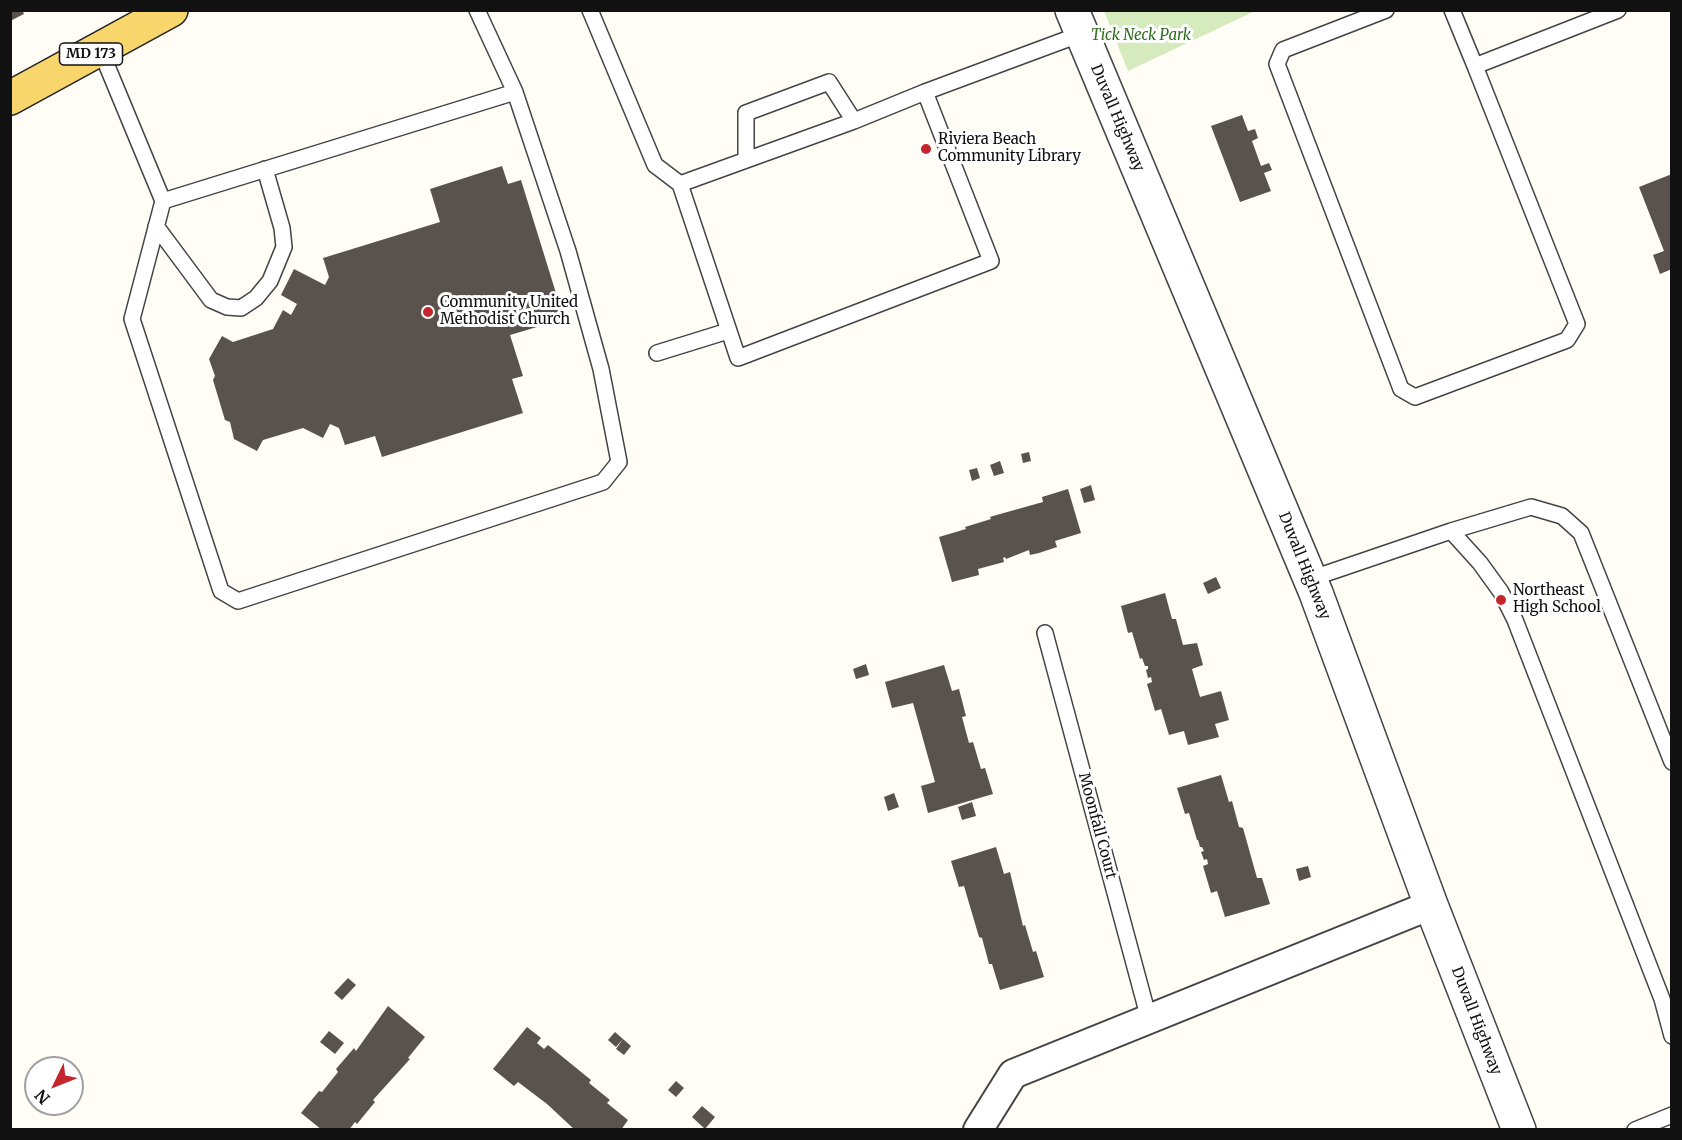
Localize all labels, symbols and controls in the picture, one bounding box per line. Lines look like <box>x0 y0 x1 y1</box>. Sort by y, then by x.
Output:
park label: Tick Neck Park <box>1091 27 1191 45</box>
road number: MD 173 <box>60 43 122 65</box>
street label: Duvall Highway <box>1086 62 1148 174</box>
place label: Riviera Beach Community Library <box>938 131 1081 166</box>
marker: Riviera Beach Community Library <box>919 142 933 156</box>
place label: Community United Methodist Church <box>440 294 578 329</box>
marker: Community United Methodist Church <box>421 305 435 319</box>
street label: Duvall Highway <box>1274 510 1334 622</box>
place label: Northeast High School <box>1513 582 1601 617</box>
marker: Northeast High School <box>1494 593 1508 607</box>
street label: Moonfall Court <box>1074 771 1120 881</box>
street label: Duvall Highway <box>1447 964 1505 1078</box>
north arrow <box>24 1056 84 1116</box>
text: N <box>31 1085 54 1108</box>

